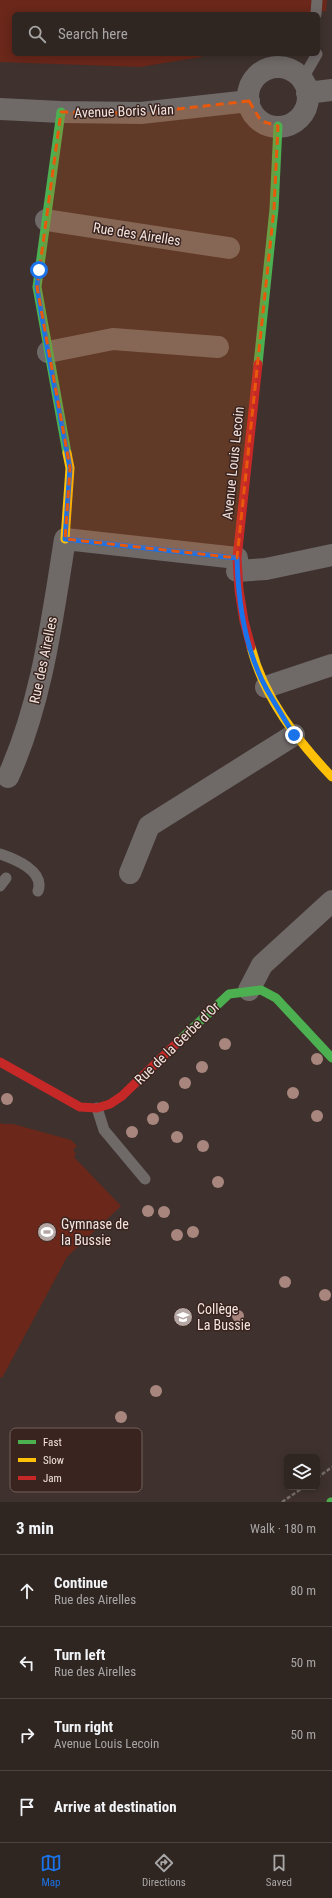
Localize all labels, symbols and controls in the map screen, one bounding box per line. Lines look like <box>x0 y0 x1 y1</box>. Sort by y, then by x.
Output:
search box <box>12 12 320 56</box>
icon: search <box>26 23 48 45</box>
text: Search here <box>58 25 128 43</box>
street label: Avenue Boris Vian <box>74 101 174 121</box>
street label: Rue des Airelles <box>92 219 182 249</box>
route start <box>30 261 48 279</box>
street label: Avenue Louis Lecoin <box>219 406 247 520</box>
street label: Rue des Airelles <box>26 615 60 705</box>
route end <box>285 726 303 744</box>
street label: Rue de la Gerbe d'Or <box>131 998 223 1088</box>
place label: Gymnase de la Bussie <box>61 1216 129 1248</box>
sports icon: Gymnase de la Bussie <box>36 1221 58 1243</box>
place label: Collège La Bussie <box>197 1301 251 1333</box>
school or university icon: Collège La Bussie <box>172 1306 194 1328</box>
legend <box>10 1428 142 1492</box>
text: Fast <box>43 1436 62 1449</box>
text: Slow <box>43 1454 64 1467</box>
map controls <box>284 1454 320 1490</box>
button: layers <box>284 1454 320 1490</box>
text: Jam <box>43 1472 62 1485</box>
text: 3 min <box>16 1518 54 1538</box>
text: Walk · 180 m <box>250 1521 316 1536</box>
text: Continue <box>54 1574 108 1592</box>
icon: ahead <box>16 1580 38 1602</box>
text: 80 m <box>290 1583 316 1598</box>
text: Rue des Airelles <box>54 1592 136 1607</box>
text: Turn left <box>54 1646 105 1664</box>
icon: left <box>16 1652 38 1674</box>
text: 50 m <box>290 1655 316 1670</box>
text: Rue des Airelles <box>54 1664 136 1679</box>
text: Turn right <box>54 1718 113 1736</box>
icon: right <box>16 1724 38 1746</box>
text: 50 m <box>290 1727 316 1742</box>
text: Avenue Louis Lecoin <box>54 1736 159 1751</box>
icon: arrive <box>16 1796 38 1818</box>
text: Arrive at destination <box>54 1798 177 1816</box>
tab: Map <box>40 1852 62 1889</box>
tab: Directions <box>142 1852 186 1889</box>
tab: Saved <box>266 1852 292 1889</box>

